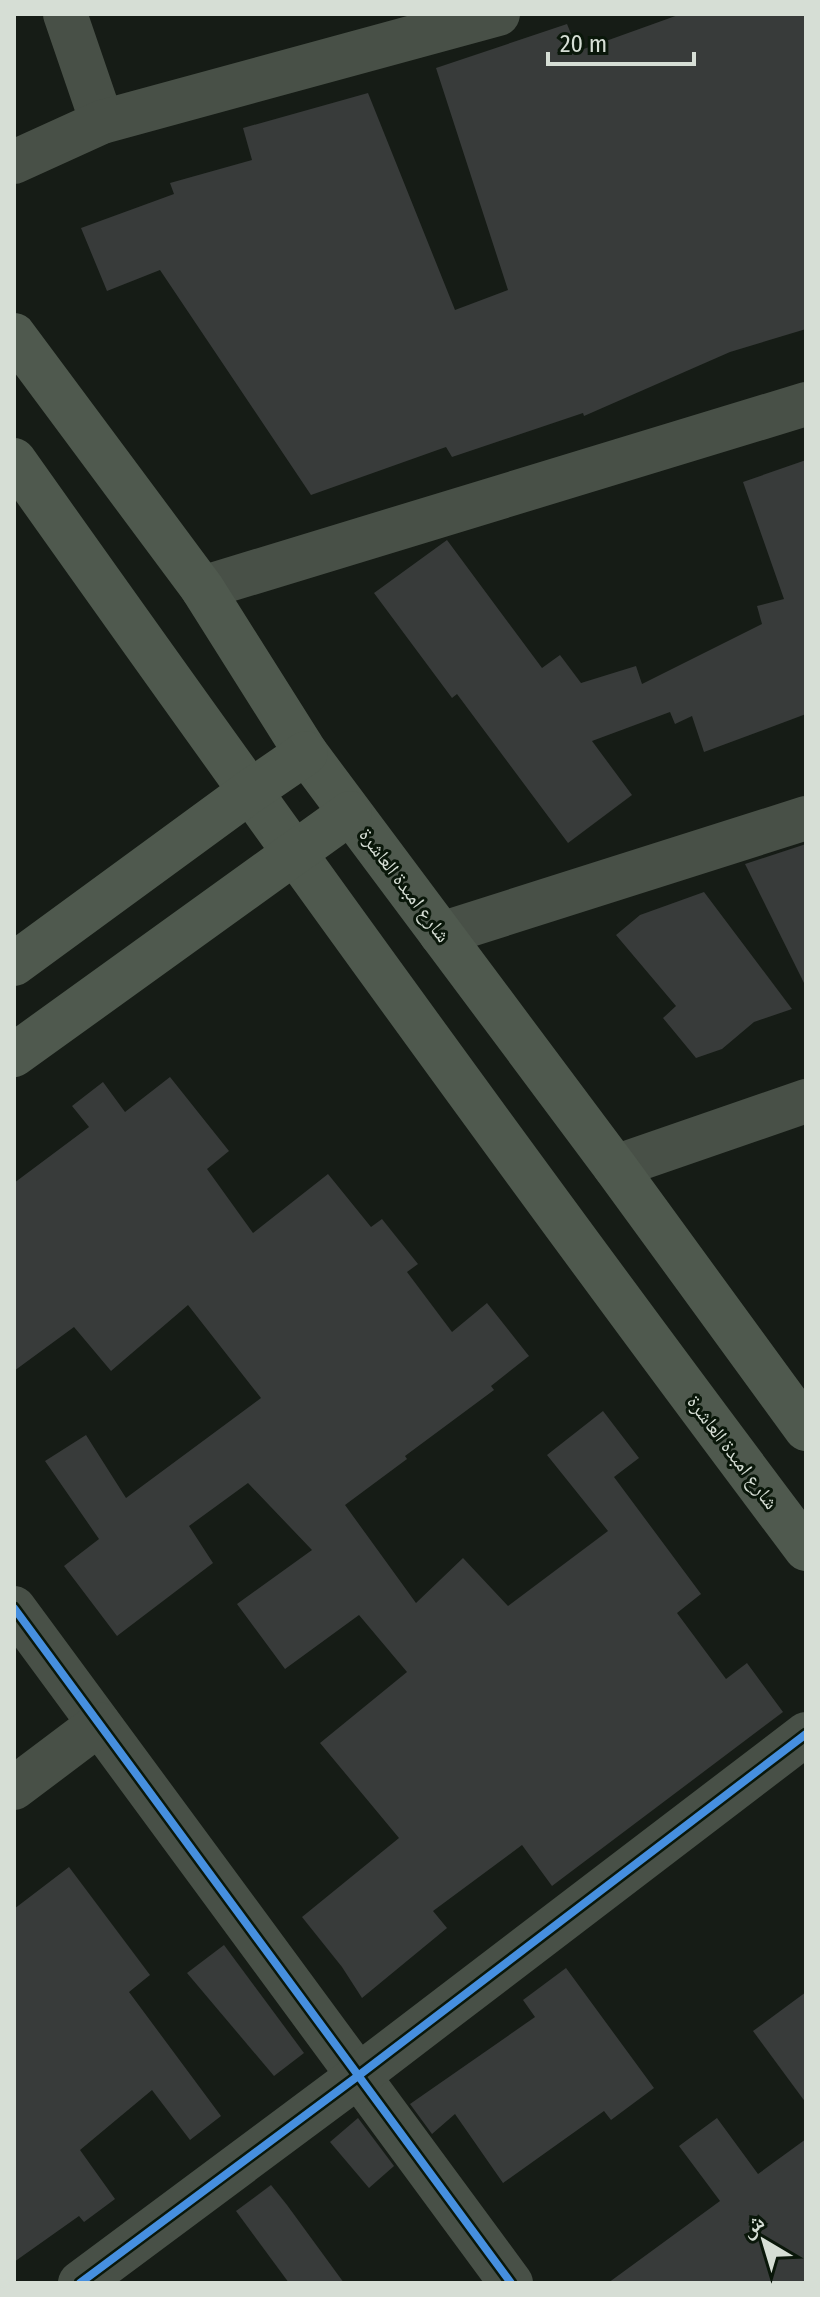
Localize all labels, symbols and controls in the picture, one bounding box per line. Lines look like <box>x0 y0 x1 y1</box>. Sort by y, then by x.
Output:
scale bar <box>548 16 694 66</box>
text: 20 m <box>560 30 607 58</box>
street label: شارع امبدة العاشرة <box>354 823 456 947</box>
street label: شارع امبدة العاشرة <box>682 1390 784 1514</box>
north arrow <box>724 2201 804 2281</box>
text: ش <box>734 2208 770 2243</box>

